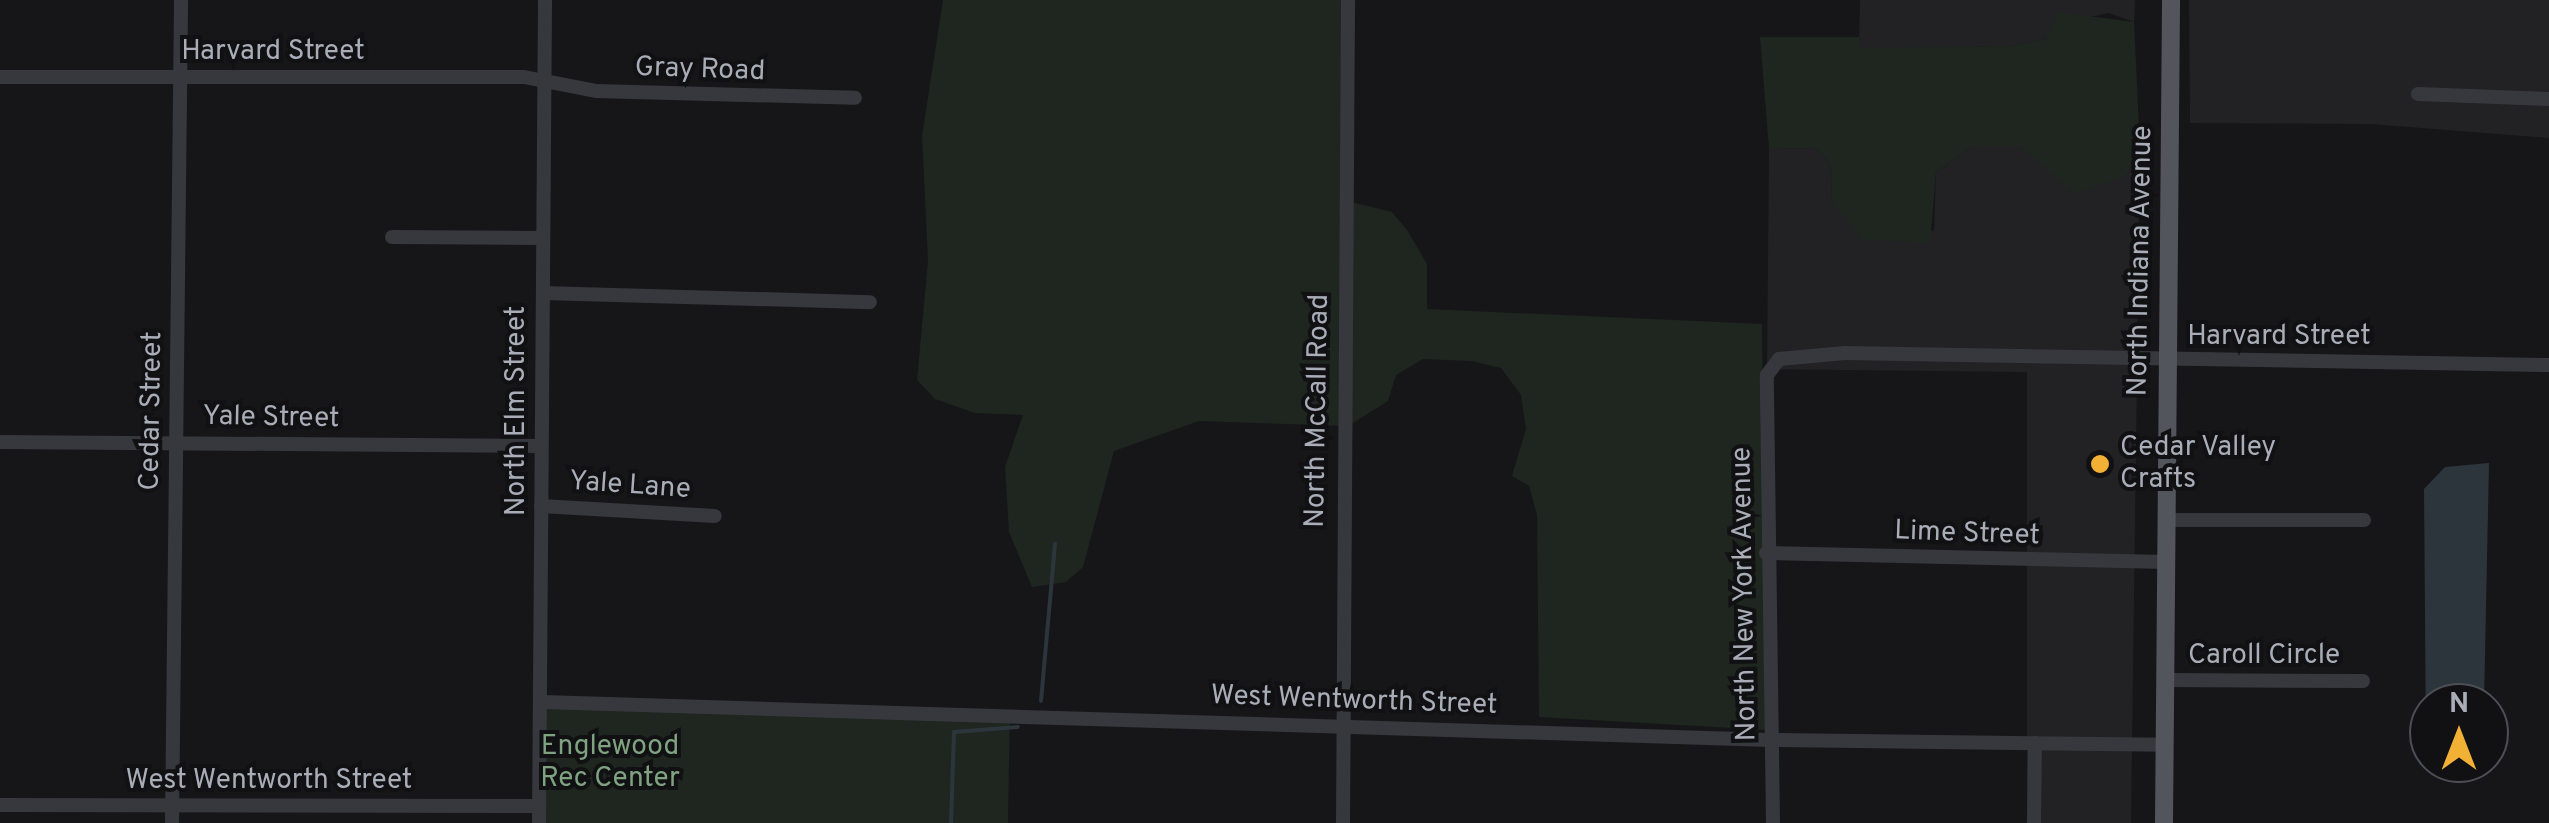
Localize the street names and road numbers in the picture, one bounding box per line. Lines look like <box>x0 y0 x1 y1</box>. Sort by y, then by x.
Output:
street label: Harvard Street <box>181 35 365 69</box>
street label: Gray Road <box>634 51 766 89</box>
street label: North Indiana Avenue <box>2122 125 2160 397</box>
street label: North McCall Road <box>1299 294 1337 528</box>
street label: North Elm Street <box>500 306 534 516</box>
street label: Harvard Street <box>2187 320 2371 354</box>
street label: Cedar Street <box>134 331 170 491</box>
street label: Yale Street <box>202 400 340 436</box>
street label: North New York Avenue <box>1726 445 1764 743</box>
street label: Yale Lane <box>568 465 692 507</box>
street label: Lime Street <box>1894 515 2040 553</box>
street label: Caroll Circle <box>2188 639 2340 673</box>
street label: West Wentworth Street <box>1210 679 1498 723</box>
street label: West Wentworth Street <box>125 764 413 798</box>

